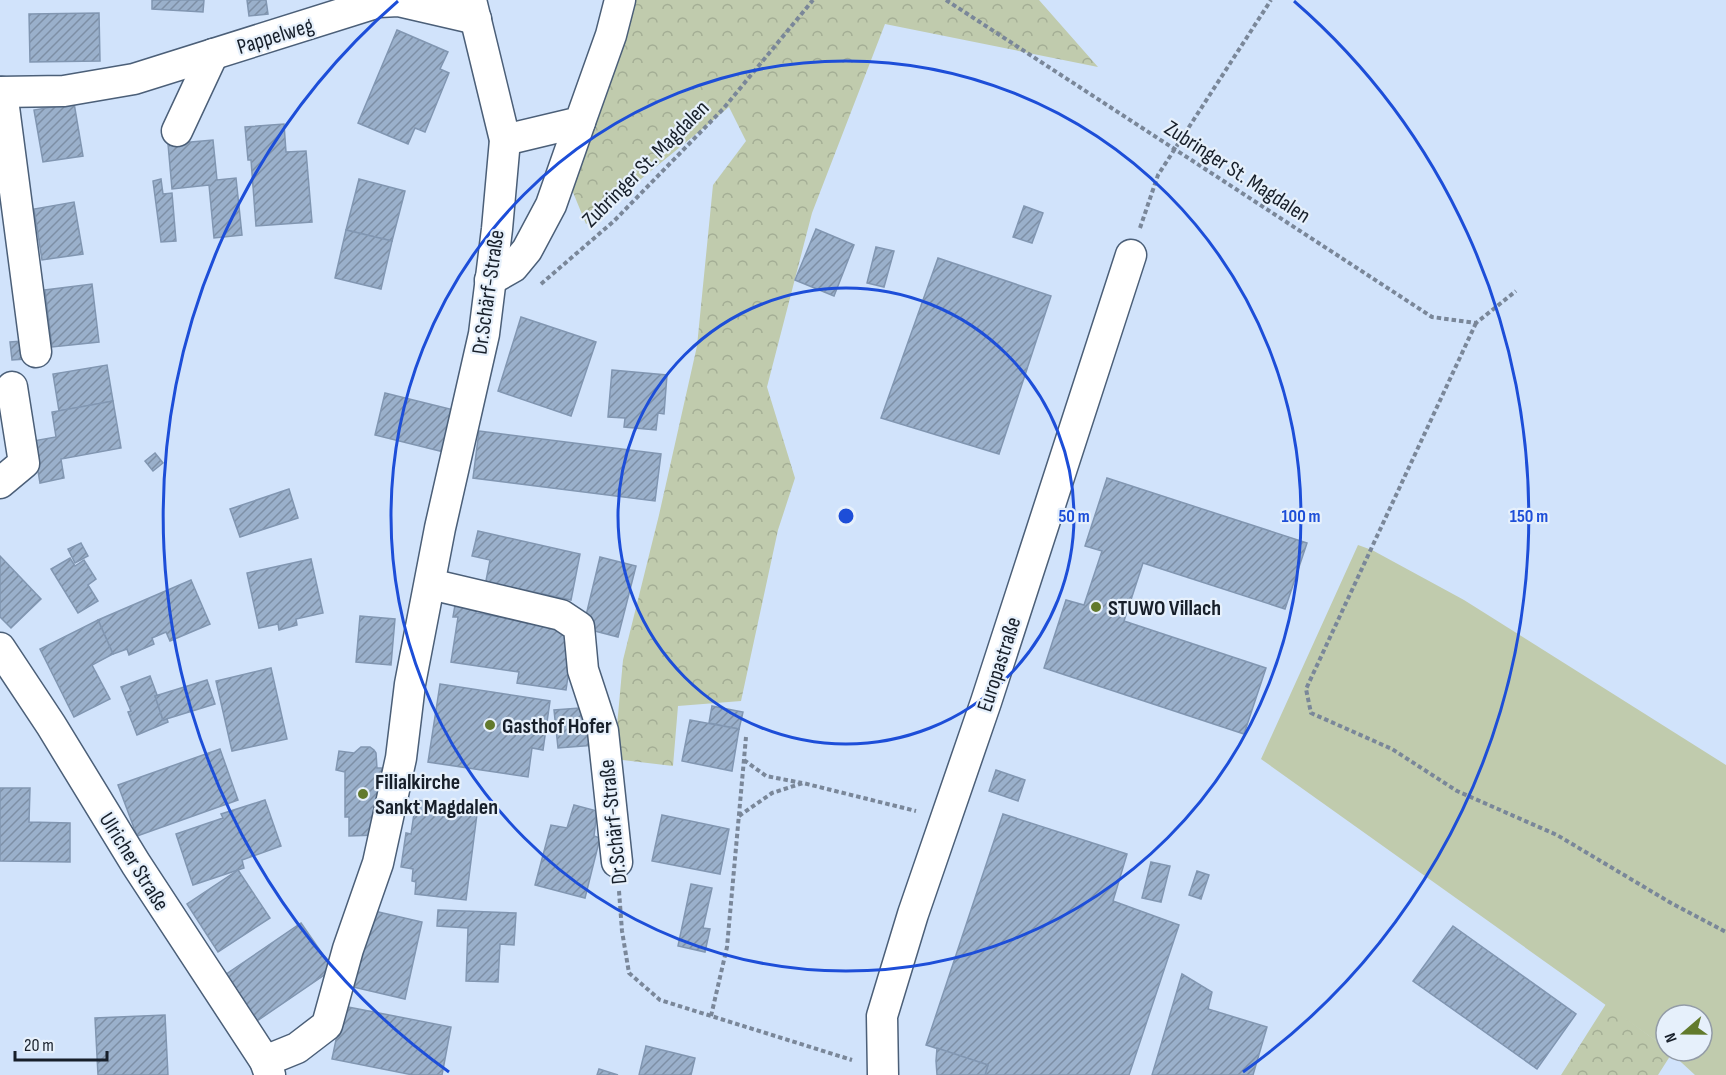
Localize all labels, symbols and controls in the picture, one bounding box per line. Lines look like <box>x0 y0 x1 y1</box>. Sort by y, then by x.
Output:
street label: Pappelweg <box>234 12 317 61</box>
street label: Zubringer St. Magdalen <box>577 95 715 233</box>
street label: Zubringer St. Magdalen <box>1159 115 1315 230</box>
street label: Dr.Schärf-Straße <box>466 228 511 356</box>
centre of rings <box>836 506 856 526</box>
text: 50 m <box>1058 506 1090 527</box>
text: 100 m <box>1282 506 1321 527</box>
text: 150 m <box>1510 506 1548 527</box>
place label: STUWO Villach <box>1108 595 1221 622</box>
marker: STUWO Villach <box>1089 600 1103 614</box>
street label: Europastraße <box>971 614 1027 715</box>
place label: Gasthof Hofer <box>502 713 612 740</box>
marker: Gasthof Hofer <box>483 718 497 732</box>
street label: Dr.Schärf-Straße <box>594 758 633 886</box>
place label: Filialkirche Sankt Magdalen <box>375 769 498 821</box>
marker: Filialkirche Sankt Magdalen <box>356 787 370 801</box>
street label: Ulricher Straße <box>93 808 175 916</box>
north arrow <box>1654 1003 1714 1063</box>
scale bar <box>15 1024 106 1062</box>
text: N <box>1661 1030 1682 1045</box>
text: 20 m <box>24 1035 54 1056</box>

